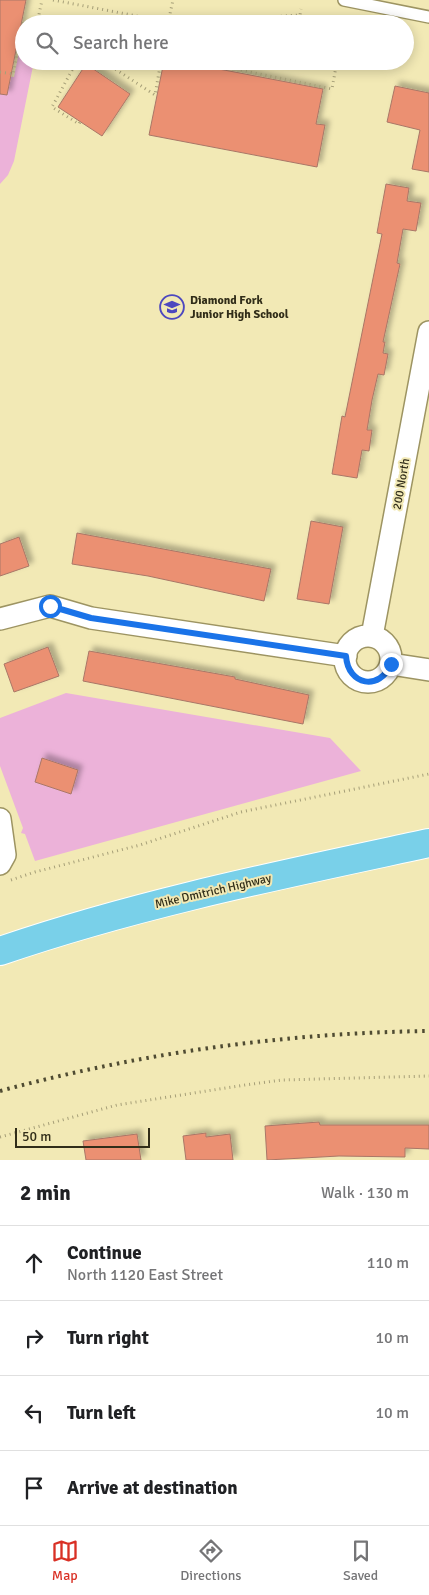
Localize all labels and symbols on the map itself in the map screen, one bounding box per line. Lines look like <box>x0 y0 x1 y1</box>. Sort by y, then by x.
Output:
place label: Diamond Fork Junior High School <box>190 293 289 322</box>
school or university icon: Diamond Fork Junior High School <box>159 294 185 320</box>
street label: 200 North <box>390 457 413 511</box>
route start <box>39 595 62 618</box>
route end <box>380 653 403 676</box>
street label: Mike Dmitrich Highway <box>153 871 273 912</box>
scale bar <box>15 1125 150 1148</box>

